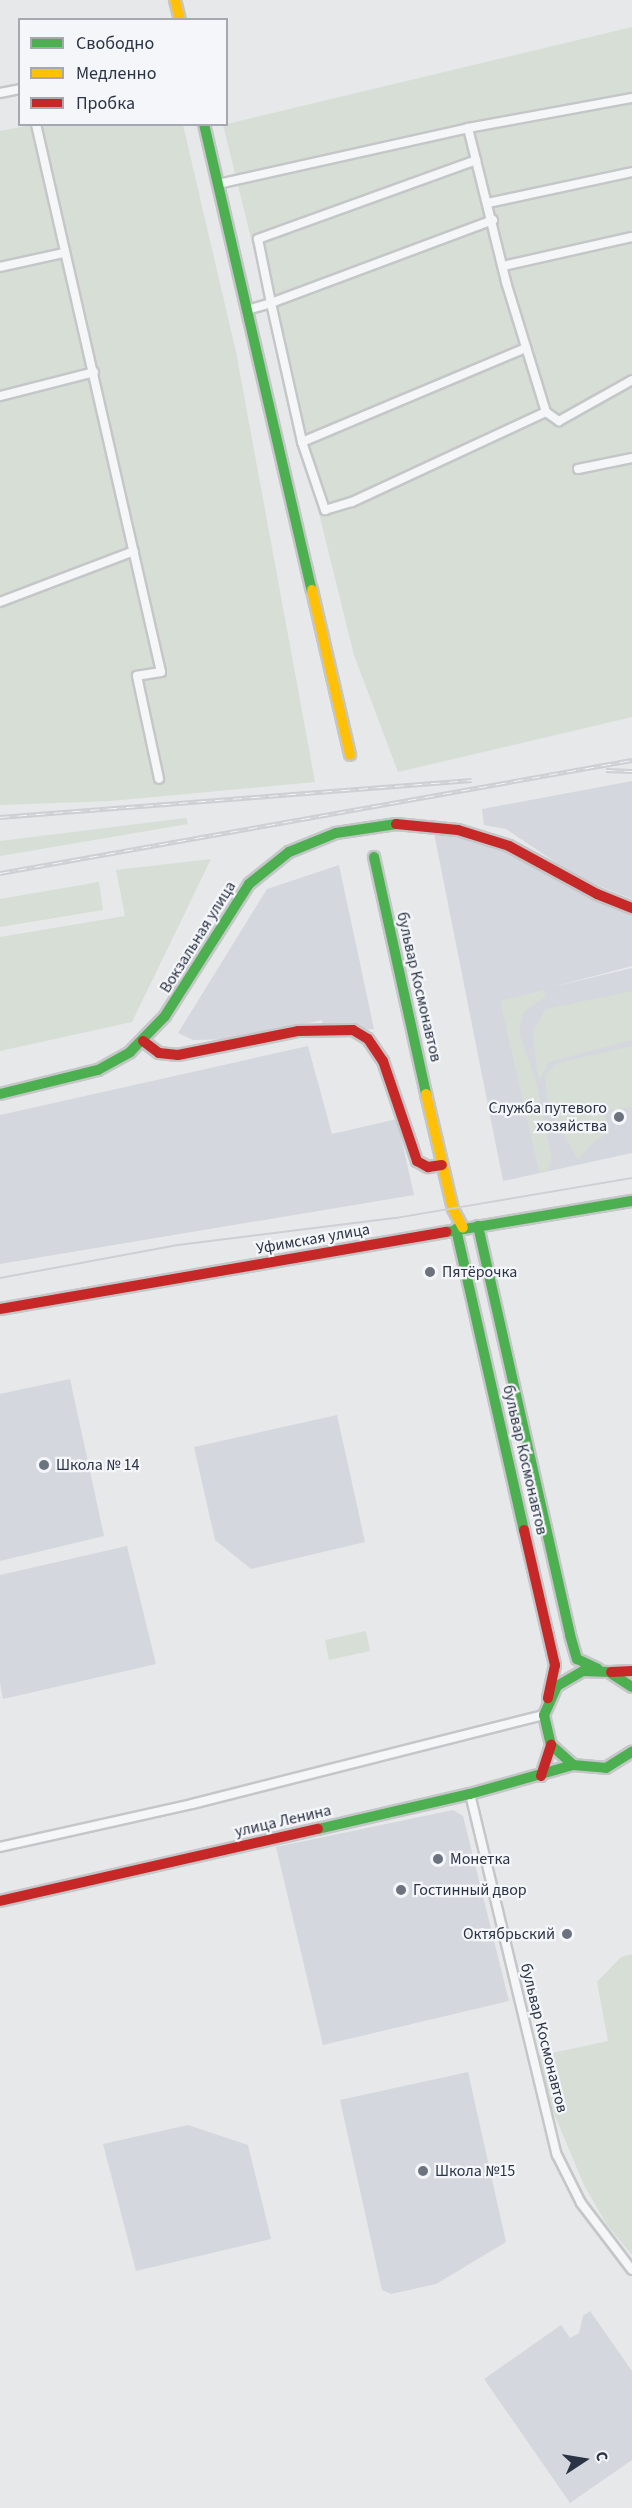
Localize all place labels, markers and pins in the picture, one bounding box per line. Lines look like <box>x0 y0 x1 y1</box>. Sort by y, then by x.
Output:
place label: Служба путевого хозяйства <box>489 1098 607 1136</box>
marker: Служба путевого хозяйства <box>612 1110 626 1124</box>
place label: Пятёрочка <box>442 1262 517 1282</box>
marker: Пятёрочка <box>423 1265 437 1279</box>
place label: Школа № 14 <box>56 1455 139 1475</box>
marker: Школа № 14 <box>37 1458 51 1472</box>
place label: Монетка <box>450 1849 510 1869</box>
marker: Монетка <box>431 1852 445 1866</box>
place label: Гостинный двор <box>413 1880 527 1900</box>
marker: Гостинный двор <box>394 1883 408 1897</box>
place label: Октябрьский <box>463 1924 555 1944</box>
marker: Октябрьский <box>560 1927 574 1941</box>
place label: Школа №15 <box>435 2161 515 2181</box>
marker: Школа №15 <box>416 2164 430 2178</box>

